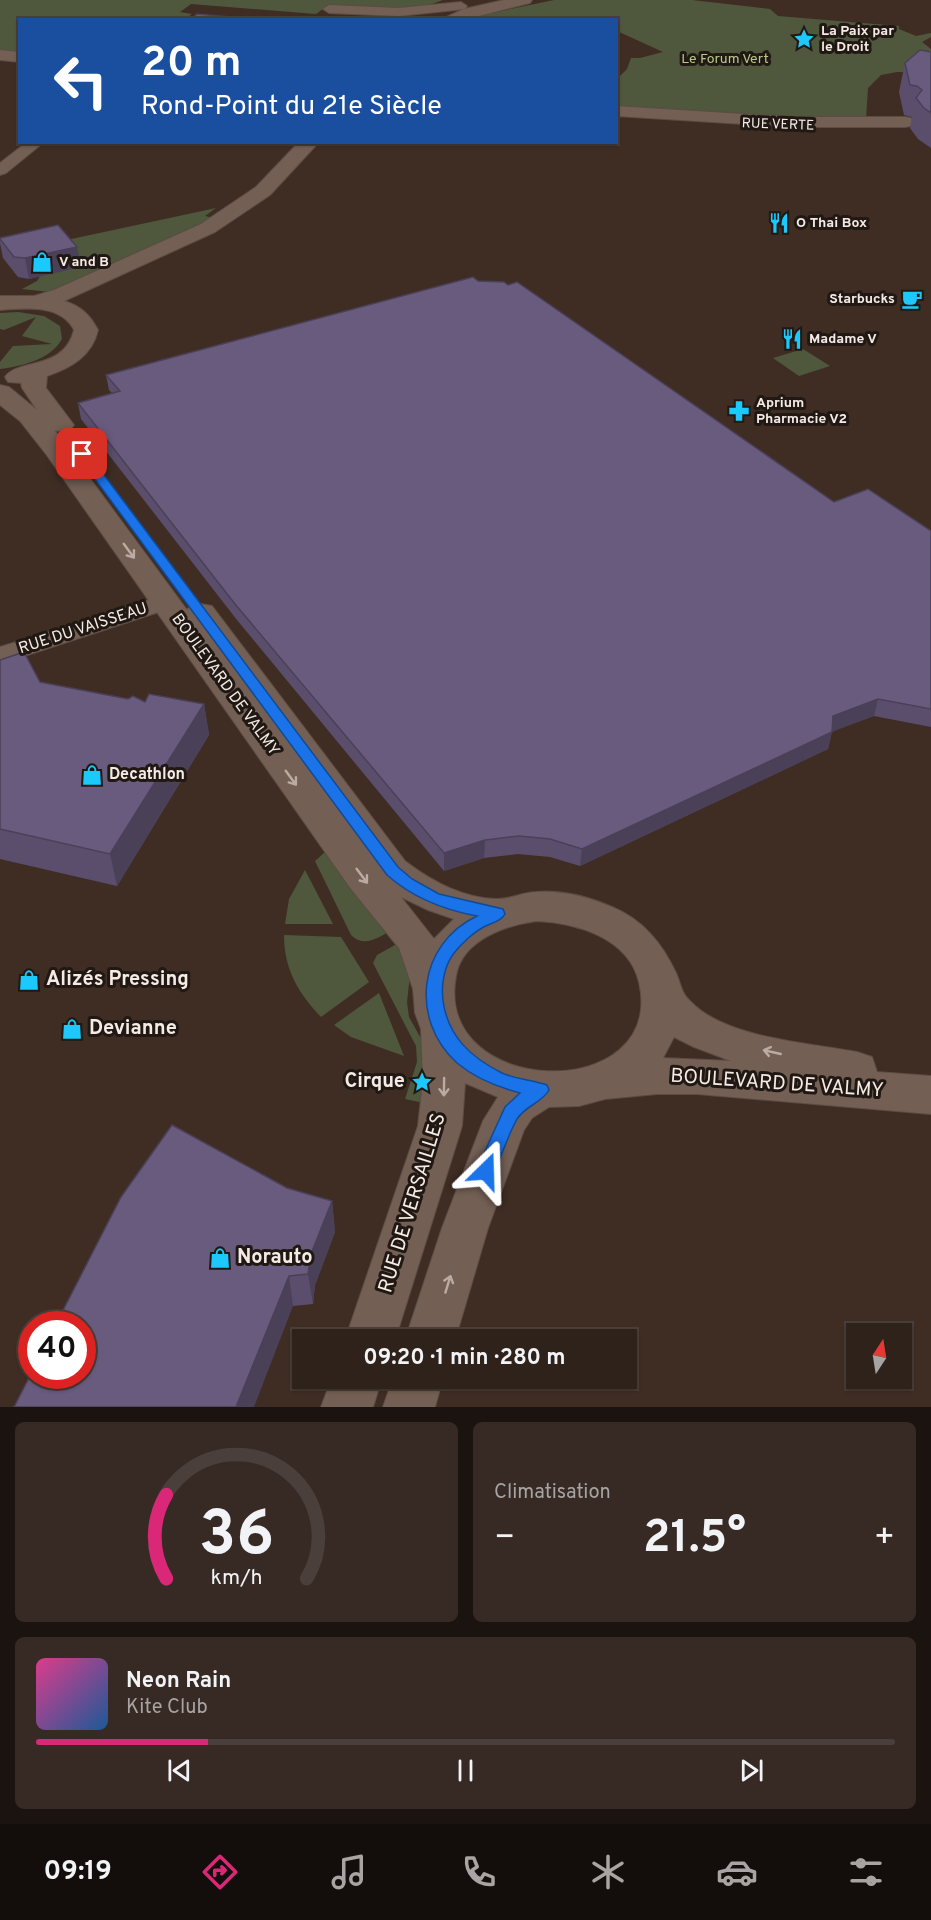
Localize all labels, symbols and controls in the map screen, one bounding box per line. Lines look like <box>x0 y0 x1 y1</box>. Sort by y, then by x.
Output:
place label: La Paix par le Droit <box>821 23 894 56</box>
place icon: La Paix par le Droit <box>792 27 816 51</box>
text: 20 m <box>141 38 242 91</box>
icon: left <box>42 42 120 120</box>
park label: Le Forum Vert <box>681 51 769 68</box>
text: Rond-Point du 21e Siècle <box>141 90 442 124</box>
street label: RUE VERTE <box>741 115 815 135</box>
restaurant icon: O Thai Box <box>767 211 791 235</box>
place label: O Thai Box <box>796 215 867 232</box>
shop icon: V and B <box>30 250 54 274</box>
place label: V and B <box>59 254 109 271</box>
cafe icon: Starbucks <box>900 287 924 311</box>
place label: Starbucks <box>829 291 895 308</box>
restaurant icon: Madame V <box>780 327 804 351</box>
place label: Madame V <box>809 331 877 348</box>
place label: Aprium Pharmacie V2 <box>756 395 847 428</box>
pharmacy icon: Aprium Pharmacie V2 <box>727 399 751 423</box>
pin <box>56 428 107 479</box>
icon: arrive <box>65 437 98 470</box>
one-way arrow <box>123 542 135 559</box>
street label: RUE DU VAISSEAU <box>16 599 150 659</box>
street label: BOULEVARD DE VALMY <box>167 610 283 760</box>
shop icon: Decathlon <box>80 763 104 787</box>
place label: Decathlon <box>109 765 185 785</box>
one-way arrow <box>285 769 297 785</box>
one-way arrow <box>356 867 368 883</box>
place label: Alizés Pressing <box>46 967 189 993</box>
shop icon: Alizés Pressing <box>17 968 41 992</box>
place label: Devianne <box>89 1016 177 1042</box>
shop icon: Devianne <box>60 1017 84 1041</box>
one-way arrow <box>763 1046 782 1058</box>
street label: BOULEVARD DE VALMY <box>669 1064 885 1104</box>
place label: Cirque <box>344 1069 405 1095</box>
place icon: Cirque <box>410 1070 434 1094</box>
one-way arrow <box>438 1077 450 1097</box>
street label: RUE DE VERSAILLES <box>373 1110 453 1296</box>
position arrow <box>454 1139 518 1203</box>
place label: Norauto <box>237 1245 313 1271</box>
shop icon: Norauto <box>208 1246 232 1270</box>
one-way arrow <box>443 1275 454 1294</box>
speed limit sign: 40 <box>18 1311 96 1389</box>
north arrow <box>846 1323 912 1389</box>
map controls <box>846 1323 912 1389</box>
text: 09:20 · 1 min · 280 m <box>363 1345 566 1372</box>
text: Climatisation <box>494 1480 611 1506</box>
text: 36 <box>199 1498 274 1577</box>
text: 21.5° <box>643 1511 746 1568</box>
text: − <box>494 1518 515 1560</box>
text: + <box>874 1518 895 1560</box>
text: km/h <box>210 1565 263 1592</box>
text: Neon Rain <box>126 1668 231 1695</box>
text: Kite Club <box>126 1695 208 1721</box>
icon: previous <box>163 1754 196 1787</box>
icon: pause <box>449 1754 482 1787</box>
icon: next <box>735 1754 768 1787</box>
icon: directions <box>199 1851 241 1893</box>
icon: music <box>328 1851 370 1893</box>
icon: phone <box>458 1851 500 1893</box>
icon: climate <box>587 1851 629 1893</box>
icon: car <box>716 1851 758 1893</box>
icon: filters <box>845 1851 887 1893</box>
text: 09:19 <box>44 1855 112 1889</box>

